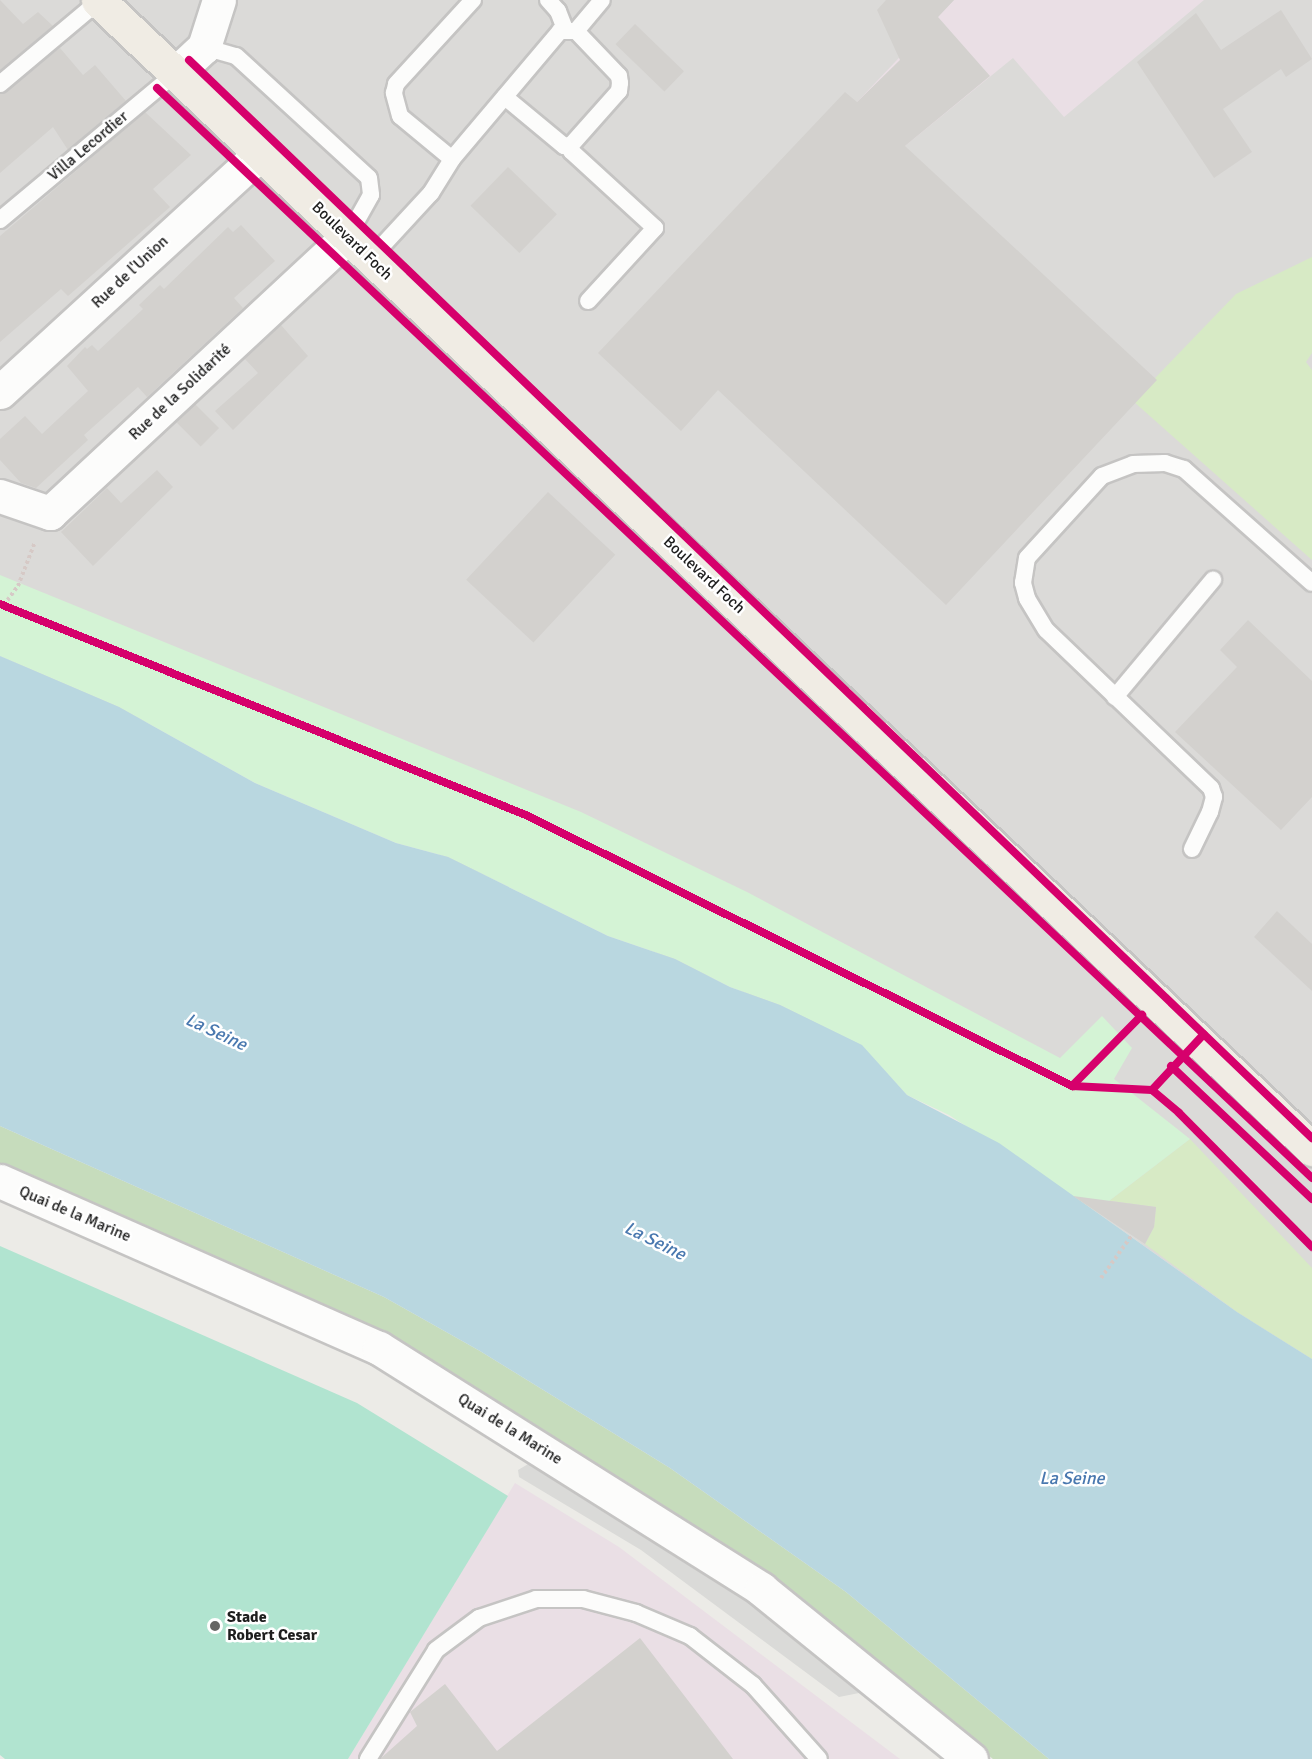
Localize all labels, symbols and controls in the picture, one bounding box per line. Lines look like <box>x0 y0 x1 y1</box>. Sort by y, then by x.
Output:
street label: Villa Lecordier <box>44 107 132 185</box>
street label: Boulevard Foch <box>308 198 396 284</box>
street label: Rue de l'Union <box>88 232 172 312</box>
street label: Rue de la Solidarité <box>125 340 235 444</box>
street label: Boulevard Foch <box>659 532 749 618</box>
water label: La Seine <box>182 1008 250 1056</box>
street label: Quai de la Marine <box>16 1182 134 1246</box>
water label: La Seine <box>621 1217 689 1265</box>
street label: Quai de la Marine <box>454 1389 566 1469</box>
water label: La Seine <box>1039 1467 1105 1489</box>
place label: Stade Robert Cesar <box>227 1607 317 1645</box>
marker: Stade Robert Cesar <box>208 1619 222 1633</box>

